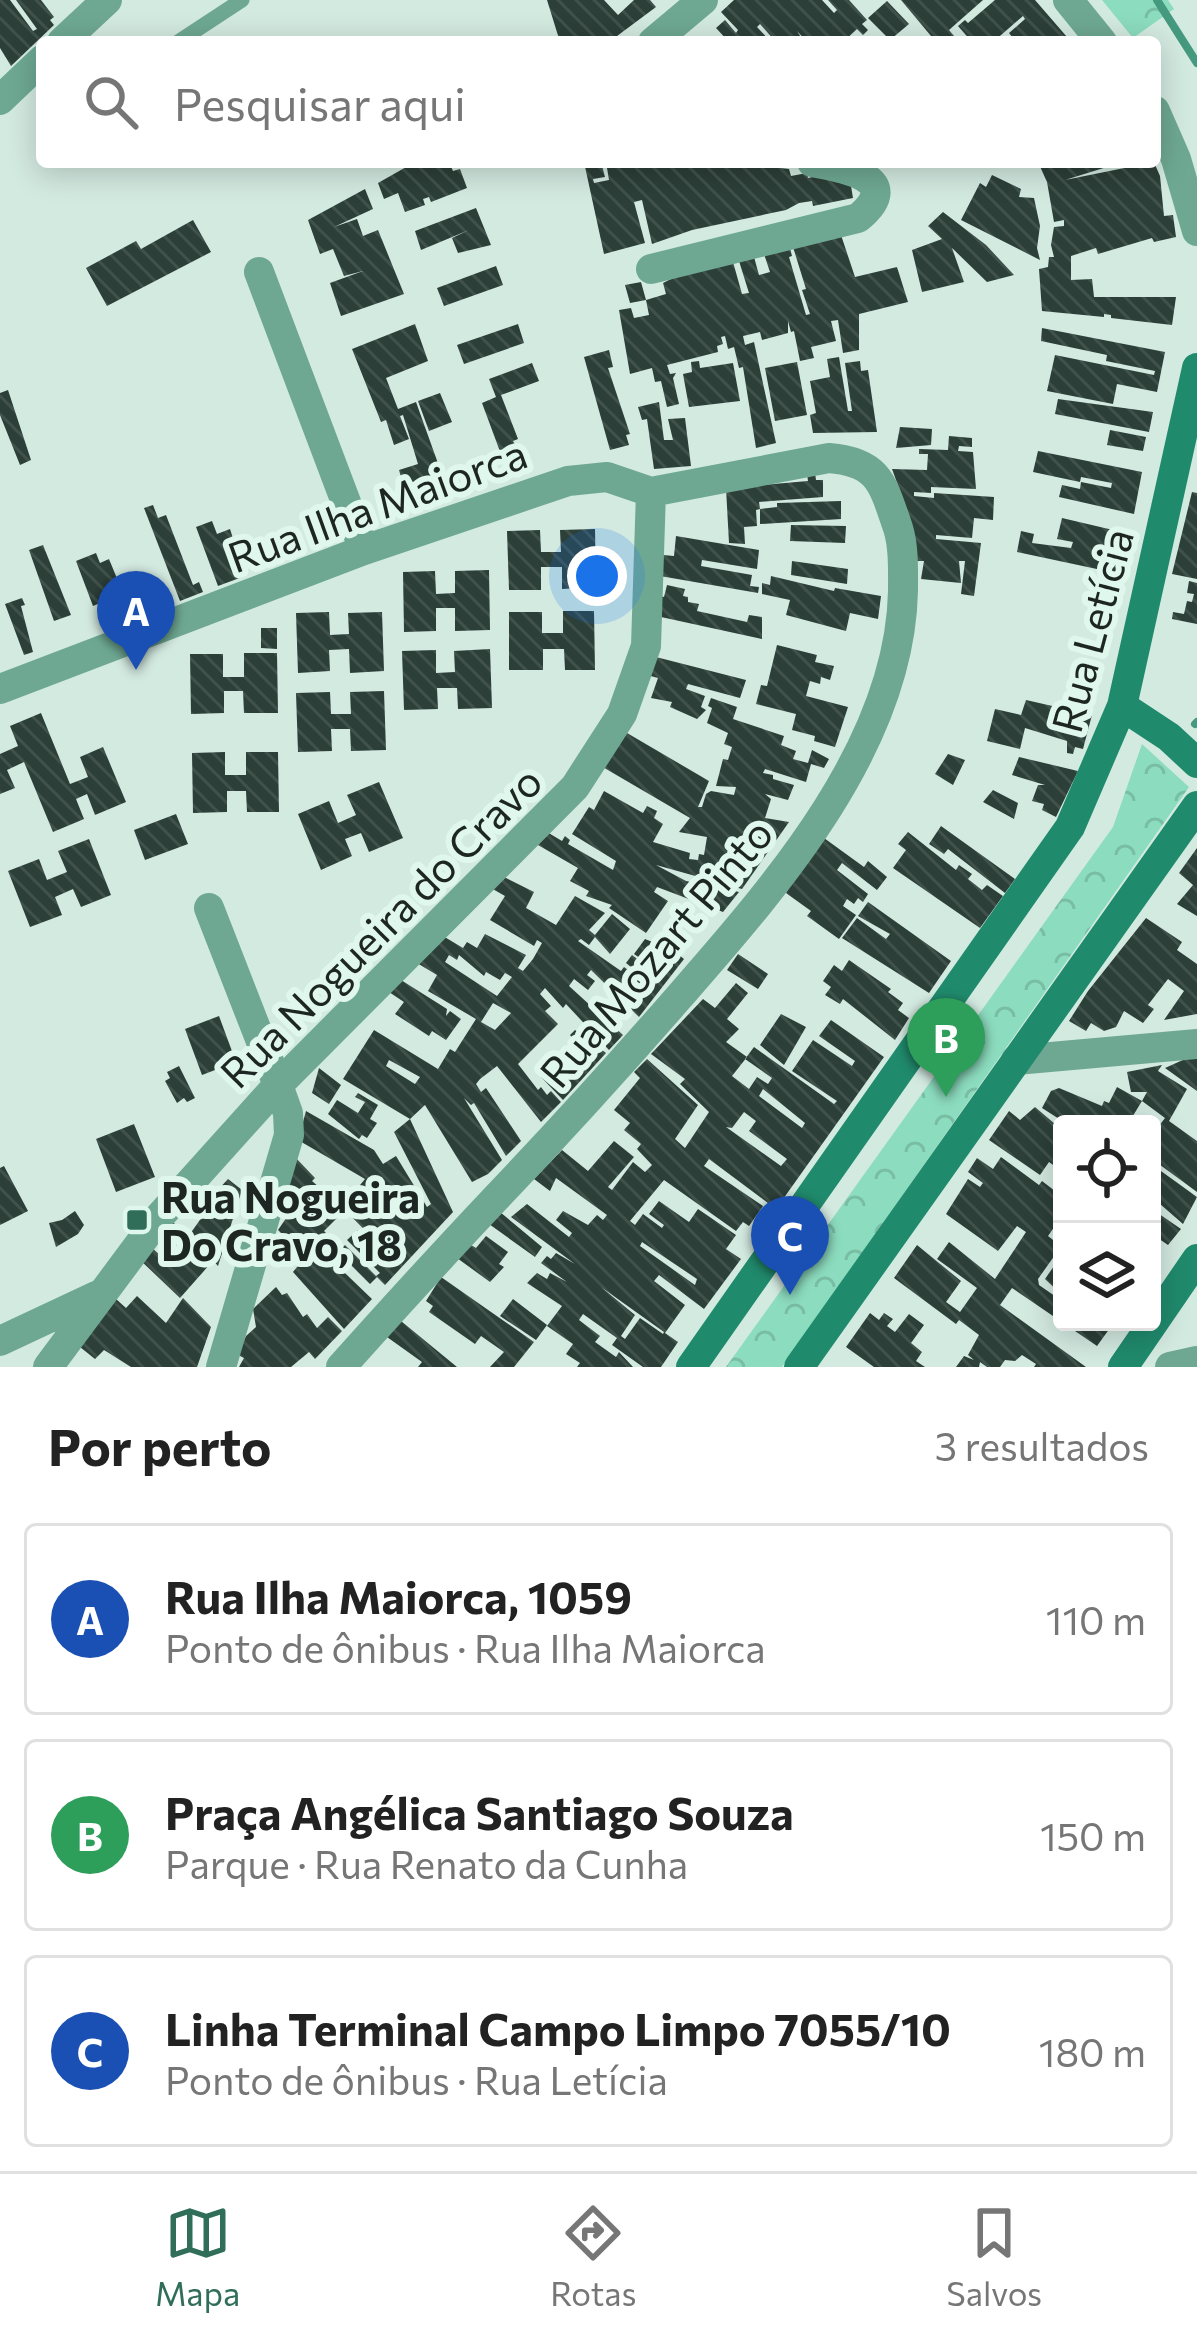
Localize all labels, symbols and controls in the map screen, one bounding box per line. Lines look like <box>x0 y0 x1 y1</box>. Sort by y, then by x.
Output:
search box <box>36 36 1161 168</box>
icon: search <box>78 69 144 135</box>
text: Pesquisar aqui <box>174 75 466 130</box>
street label: Rua Ilha Maiorca <box>220 426 534 582</box>
street label: Rua Letícia <box>1039 522 1143 738</box>
your location <box>567 546 627 606</box>
pin: A <box>97 571 175 670</box>
street label: Rua Nogueira do Cravo <box>208 754 552 1098</box>
street label: Rua Mozart Pinto <box>528 807 782 1097</box>
pin: B <box>907 998 985 1097</box>
map controls <box>1053 1115 1161 1331</box>
button: locate <box>1053 1115 1161 1223</box>
place label: Rua Nogueira Do Cravo, 18 <box>161 1170 420 1270</box>
pin: C <box>751 1196 829 1295</box>
marker: Rua Nogueira Do Cravo, 18 <box>124 1207 150 1233</box>
button: layers <box>1053 1223 1161 1331</box>
text: Por perto <box>48 1414 272 1477</box>
text: 3 resultados <box>935 1421 1149 1469</box>
text: Rua Ilha Maiorca, 1059 <box>165 1568 632 1623</box>
text: A <box>76 1595 104 1643</box>
text: 110 m <box>1046 1595 1146 1643</box>
text: Ponto de ônibus · Rua Ilha Maiorca <box>165 1623 766 1671</box>
text: Praça Angélica Santiago Souza <box>165 1784 794 1839</box>
text: B <box>77 1811 103 1859</box>
text: 150 m <box>1040 1811 1146 1859</box>
text: Parque · Rua Renato da Cunha <box>165 1839 688 1887</box>
text: Linha Terminal Campo Limpo 7055/10 <box>165 2000 951 2055</box>
text: C <box>77 2027 103 2075</box>
text: 180 m <box>1039 2027 1146 2075</box>
text: Ponto de ônibus · Rua Letícia <box>165 2055 668 2103</box>
tab: Mapa <box>155 2200 240 2313</box>
tab: Rotas <box>550 2200 636 2313</box>
tab: Salvos <box>946 2200 1042 2313</box>

